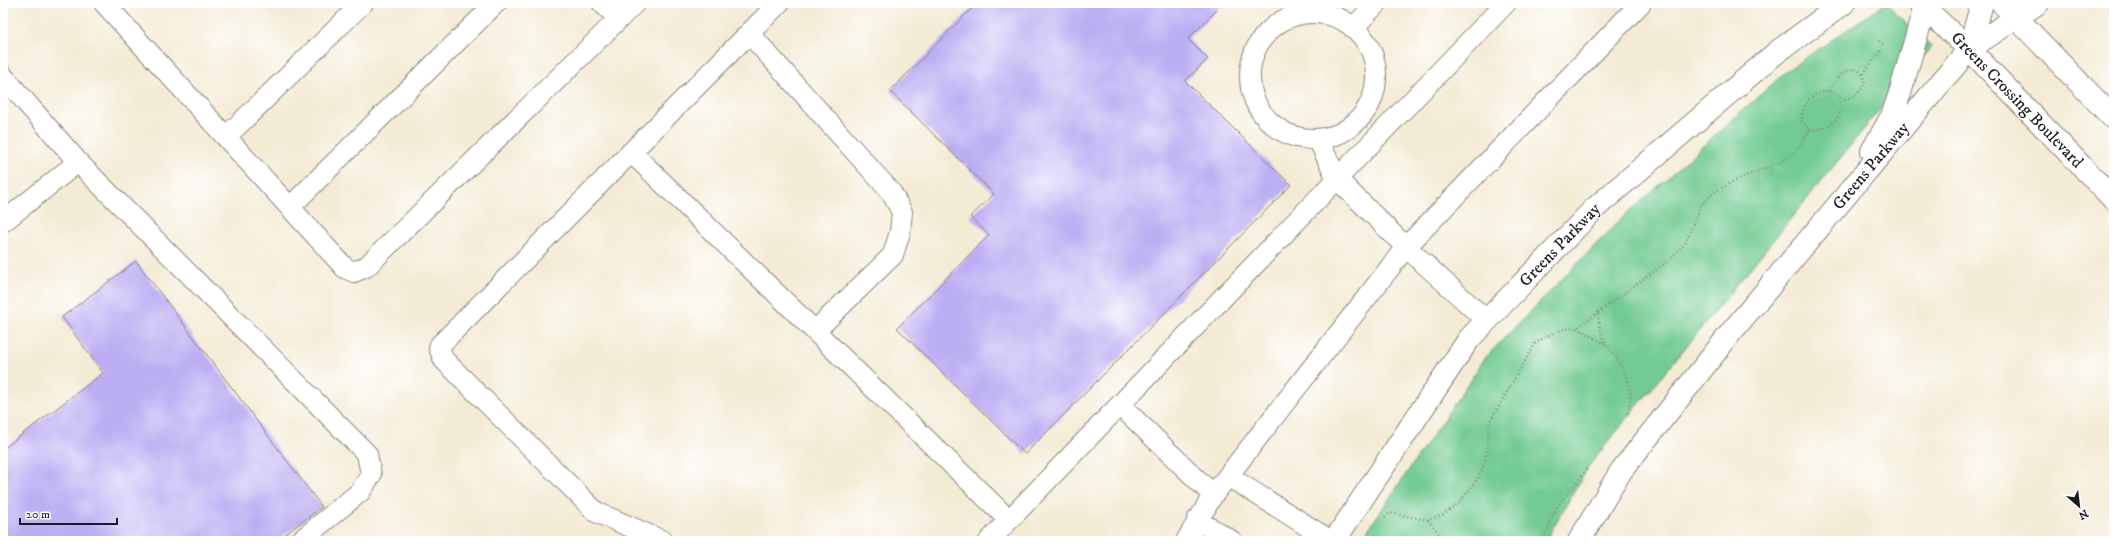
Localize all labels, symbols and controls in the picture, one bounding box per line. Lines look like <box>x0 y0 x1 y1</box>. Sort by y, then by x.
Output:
street label: Greens Crossing Boulevard <box>1946 27 2088 173</box>
street label: Greens Parkway <box>1828 117 1915 215</box>
street label: Greens Parkway <box>1514 198 1606 292</box>
north arrow <box>2059 486 2099 526</box>
scale bar <box>20 500 117 526</box>
text: N <box>2076 506 2090 522</box>
text: 20 m <box>26 507 50 522</box>

